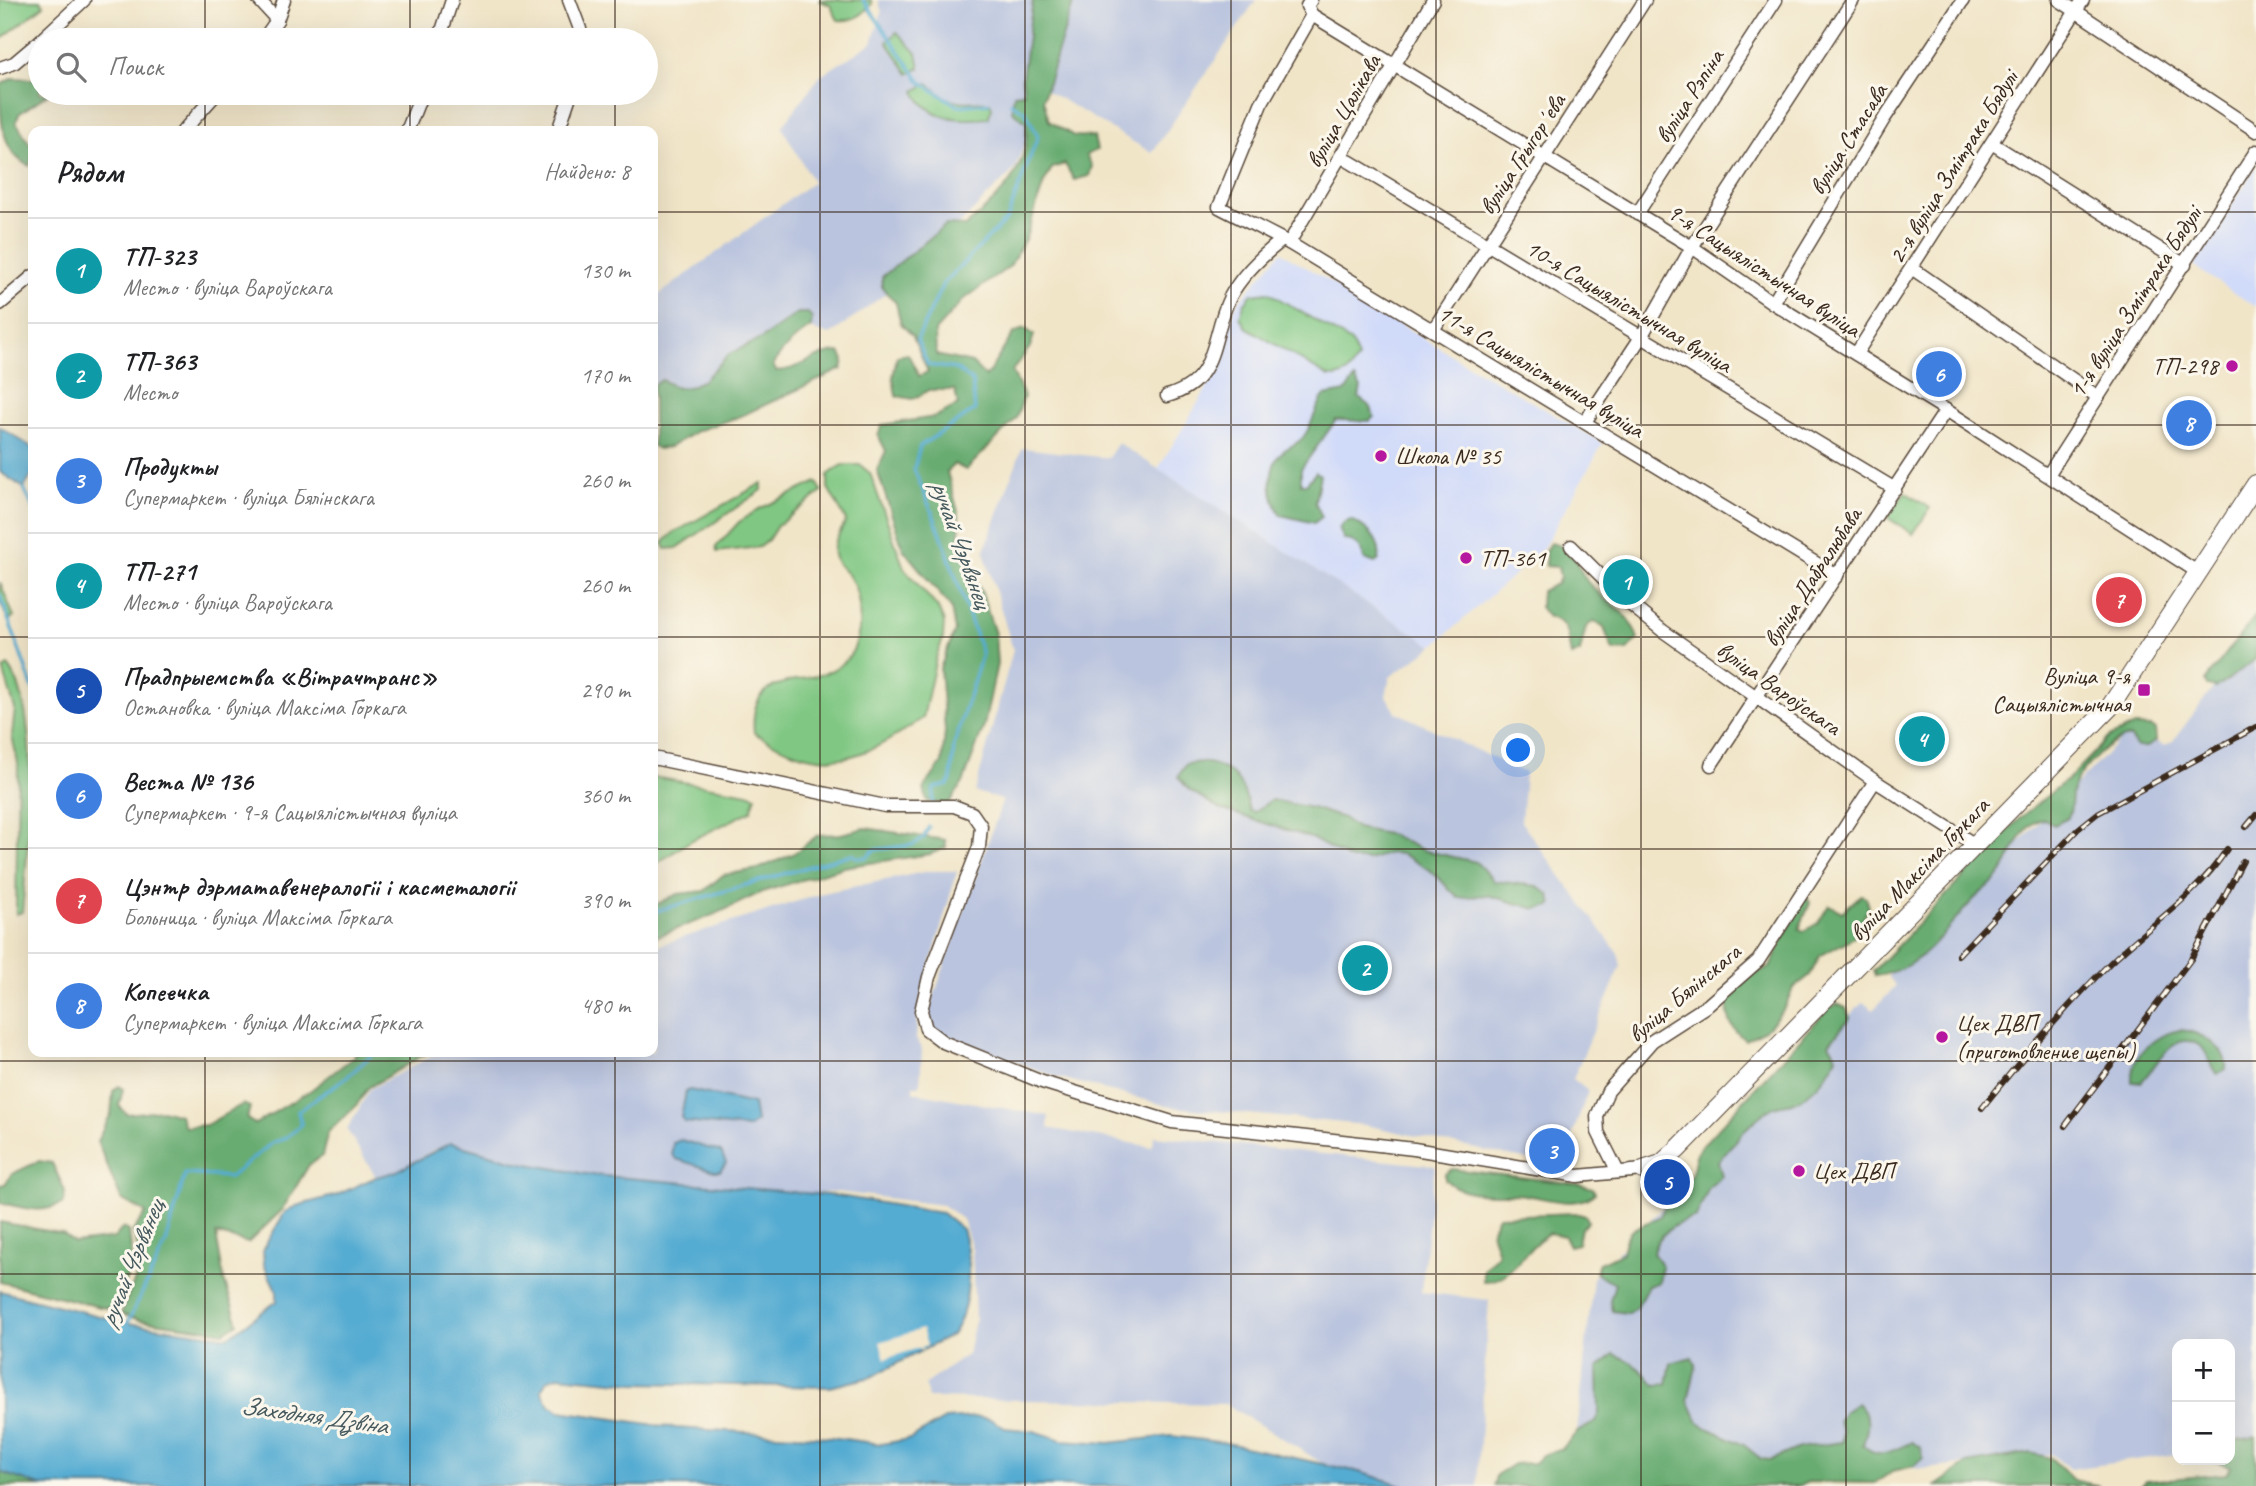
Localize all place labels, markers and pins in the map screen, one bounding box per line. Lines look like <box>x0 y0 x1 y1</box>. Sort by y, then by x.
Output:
pin: 6 <box>1916 348 1962 400</box>
place label: ТП-298 <box>2152 351 2220 381</box>
marker: ТП-298 <box>2224 358 2240 374</box>
pin: 8 <box>2166 397 2212 449</box>
place label: Школа № 35 <box>1395 441 1502 471</box>
marker: Школа № 35 <box>1373 448 1389 464</box>
place label: ТП-361 <box>1480 543 1547 573</box>
marker: ТП-361 <box>1458 550 1474 566</box>
pin: 1 <box>1603 556 1649 608</box>
pin: 7 <box>2096 574 2142 626</box>
place label: Вуліца 9-я Сацыялістычная <box>1992 661 2132 719</box>
marker: Вуліца 9-я Сацыялістычная <box>2136 682 2152 698</box>
pin: 4 <box>1899 713 1945 765</box>
pin: 2 <box>1342 942 1388 994</box>
place label: Цех ДВП (приготовление щепы) <box>1956 1008 2136 1066</box>
marker: Цех ДВП (приготовление щепы) <box>1934 1029 1950 1045</box>
pin: 3 <box>1529 1125 1575 1177</box>
pin: 5 <box>1644 1156 1690 1208</box>
place label: Цех ДВП <box>1813 1156 1899 1186</box>
marker: Цех ДВП <box>1791 1163 1807 1179</box>

